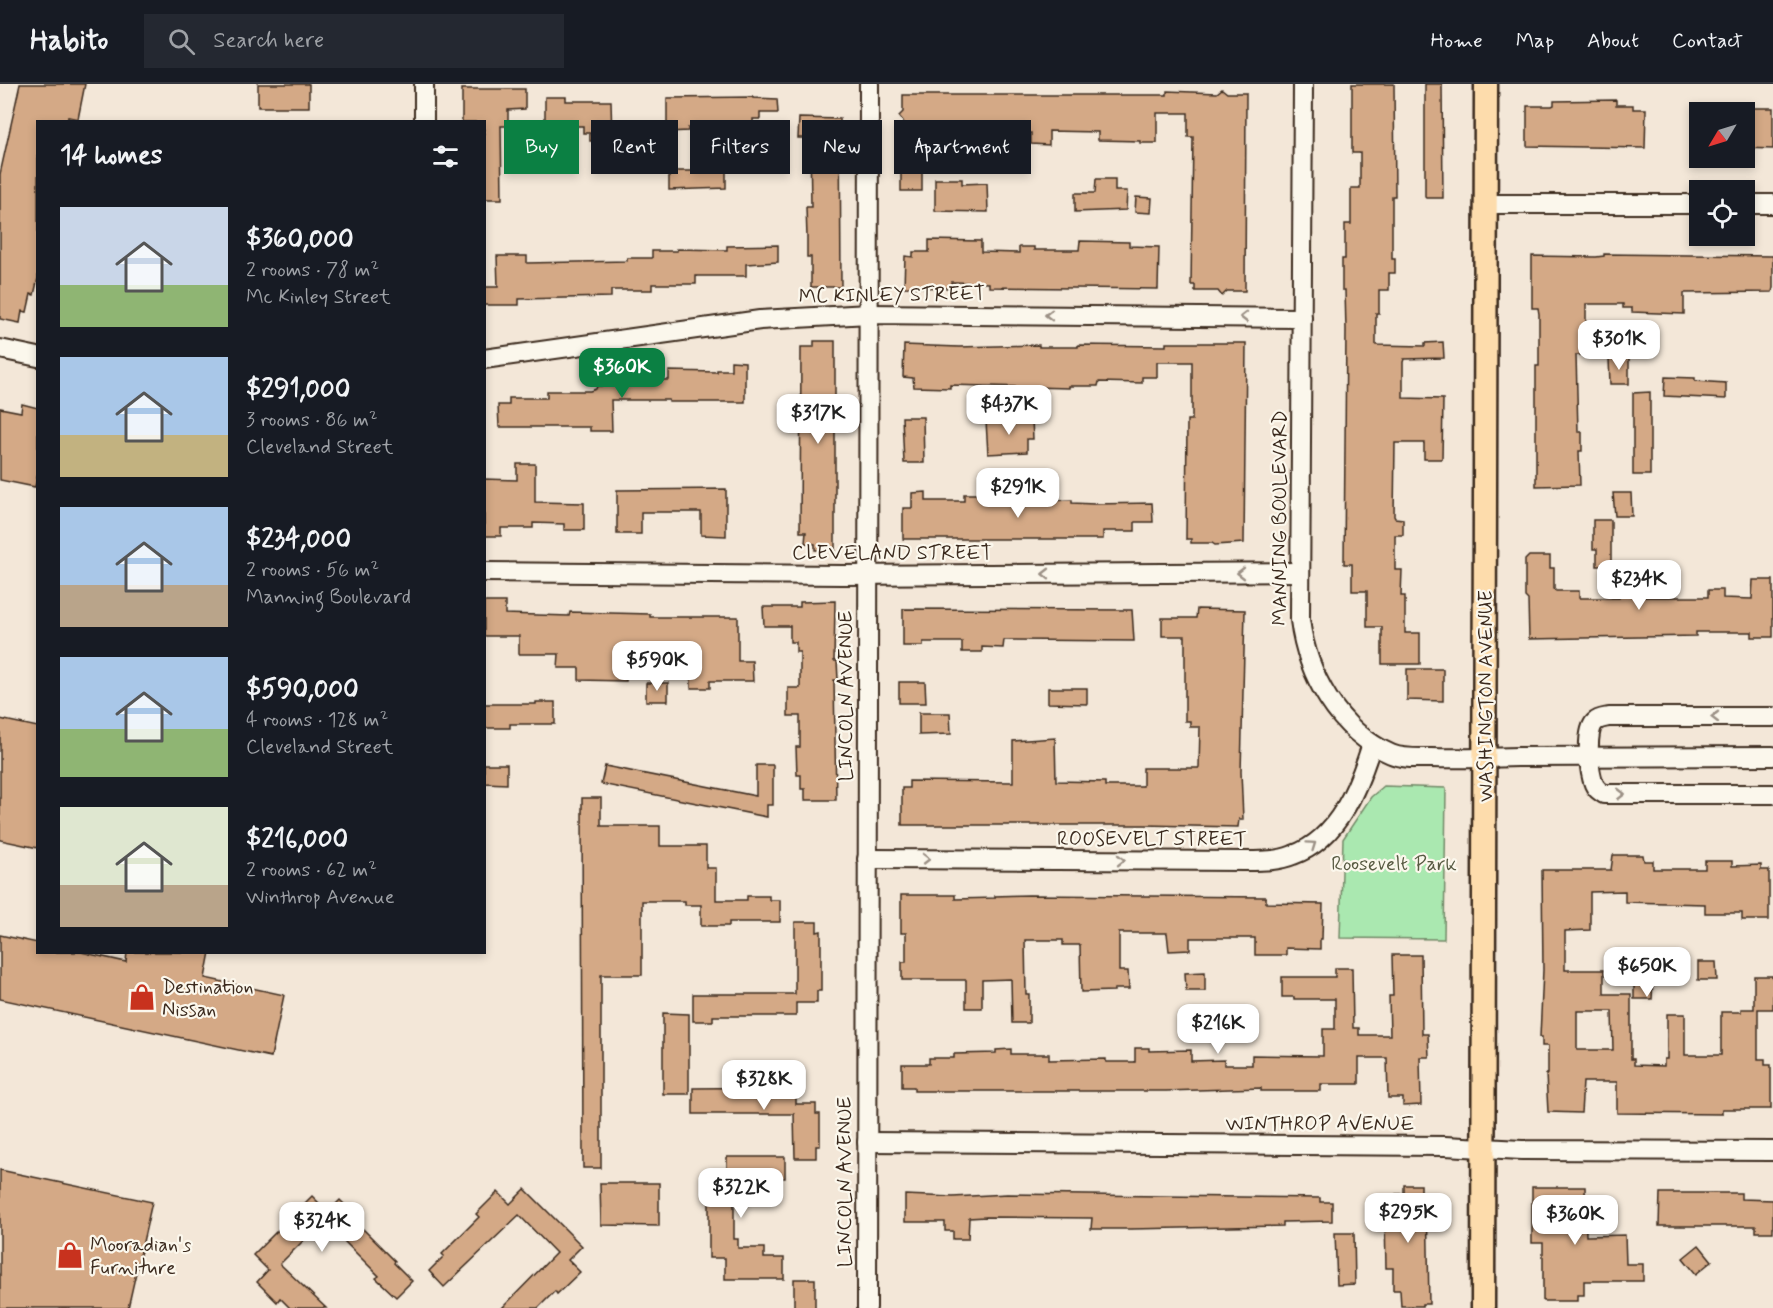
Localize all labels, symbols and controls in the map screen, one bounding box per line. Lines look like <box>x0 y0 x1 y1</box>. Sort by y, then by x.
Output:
search box <box>144 14 564 68</box>
text: Habito <box>30 23 108 60</box>
icon: search <box>165 25 198 58</box>
text: Search here <box>213 27 324 55</box>
text: Home <box>1431 27 1483 55</box>
text: Map <box>1516 27 1554 55</box>
text: About <box>1587 27 1639 55</box>
text: Contact <box>1672 27 1743 55</box>
north arrow <box>1689 102 1755 168</box>
map controls <box>1689 102 1755 246</box>
chip: Buy <box>504 120 579 174</box>
chip: Rent <box>591 120 678 174</box>
chip: Filters <box>690 120 790 174</box>
chip: New <box>802 120 882 174</box>
chip: Apartment <box>894 120 1031 174</box>
text: 14 homes <box>60 139 162 173</box>
icon: filters <box>429 140 462 173</box>
button: locate <box>1689 180 1755 246</box>
text: $360,000 <box>246 223 354 257</box>
icon: home <box>108 231 180 303</box>
text: 2 rooms · 78 m² <box>246 257 379 284</box>
street label: MC KINLEY STREET <box>798 280 986 311</box>
text: Mc Kinley Street <box>246 284 391 311</box>
one-way arrow <box>1044 309 1053 321</box>
one-way arrow <box>1239 311 1248 323</box>
pin: $301K <box>1577 320 1661 371</box>
text: $301K <box>1592 326 1646 353</box>
pin: $360K <box>580 348 664 399</box>
text: $360K <box>593 354 651 381</box>
text: $291,000 <box>246 373 350 407</box>
icon: home <box>108 381 180 453</box>
pin: $437K <box>967 385 1051 436</box>
text: $437K <box>980 391 1038 418</box>
pin: $317K <box>776 394 860 445</box>
text: $317K <box>791 400 845 427</box>
text: 3 rooms · 86 m² <box>246 407 378 434</box>
street label: MANNING BOULEVARD <box>1267 410 1294 626</box>
text: Cleveland Street <box>246 434 394 461</box>
pin: $291K <box>976 468 1060 519</box>
text: $291K <box>990 474 1046 501</box>
text: $234,000 <box>246 523 351 557</box>
icon: home <box>108 531 180 603</box>
street label: CLEVELAND STREET <box>792 540 992 567</box>
text: 2 rooms · 56 m² <box>246 557 379 584</box>
pin: $234K <box>1597 560 1681 611</box>
text: $234K <box>1611 566 1667 593</box>
one-way arrow <box>1237 567 1246 579</box>
one-way arrow <box>1042 568 1051 580</box>
text: Manning Boulevard <box>246 584 411 611</box>
street label: WASHINGTON AVENUE <box>1473 590 1500 802</box>
street label: LINCOLN AVENUE <box>833 611 860 781</box>
pin: $590K <box>615 641 699 692</box>
text: $590K <box>626 647 688 674</box>
text: $590,000 <box>246 673 359 707</box>
icon: home <box>108 681 180 753</box>
text: 4 rooms · 128 m² <box>246 707 388 734</box>
one-way arrow <box>1710 711 1719 723</box>
text: Cleveland Street <box>246 734 394 761</box>
one-way arrow <box>1617 788 1626 800</box>
text: $216,000 <box>246 823 348 857</box>
street label: ROOSEVELT STREET <box>1057 826 1247 853</box>
icon: home <box>108 831 180 903</box>
one-way arrow <box>1306 841 1317 852</box>
park label: Roosevelt Park <box>1331 851 1457 878</box>
one-way arrow <box>921 853 930 865</box>
one-way arrow <box>1116 854 1125 866</box>
text: 2 rooms · 62 m² <box>246 857 377 884</box>
text: Winthrop Avenue <box>246 884 395 911</box>
pin: $650K <box>1605 947 1689 998</box>
text: $650K <box>1618 953 1676 980</box>
place label: Destination Nissan <box>162 974 254 1024</box>
shop icon: Destination Nissan <box>127 982 157 1012</box>
pin: $216K <box>1176 1004 1260 1055</box>
text: $216K <box>1191 1010 1245 1037</box>
pin: $328K <box>722 1060 806 1111</box>
text: $328K <box>736 1066 792 1093</box>
street label: LINCOLN AVENUE <box>832 1097 859 1267</box>
street label: WINTHROP AVENUE <box>1226 1111 1414 1138</box>
pin: $322K <box>699 1168 783 1219</box>
text: $322K <box>712 1174 770 1201</box>
pin: $295K <box>1366 1193 1450 1244</box>
pin: $360K <box>1533 1195 1617 1246</box>
text: $295K <box>1379 1199 1437 1226</box>
text: $360K <box>1546 1201 1604 1228</box>
pin: $324K <box>280 1202 364 1253</box>
text: $324K <box>293 1208 351 1235</box>
place label: Mooradian's Furniture <box>90 1232 191 1282</box>
shop icon: Mooradian's Furniture <box>55 1240 85 1270</box>

